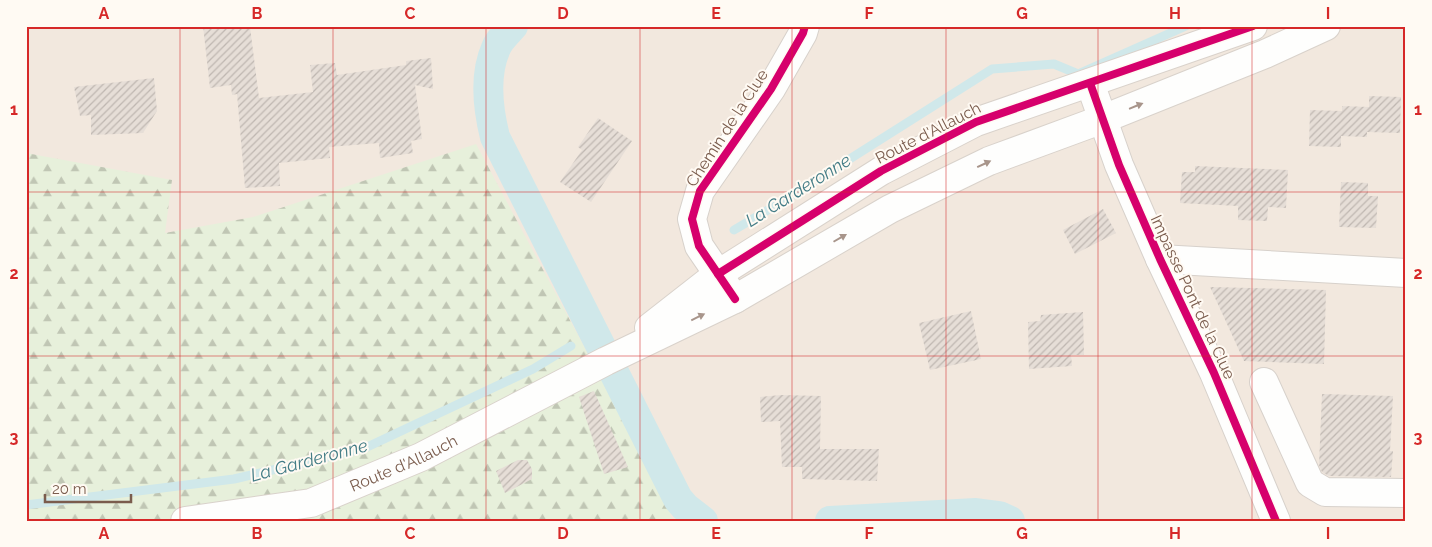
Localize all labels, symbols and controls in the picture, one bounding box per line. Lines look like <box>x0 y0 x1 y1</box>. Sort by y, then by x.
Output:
text: A <box>99 4 110 23</box>
text: B <box>252 4 263 23</box>
text: C <box>405 4 416 23</box>
text: D <box>557 4 569 23</box>
text: E <box>711 4 721 23</box>
text: F <box>864 4 874 23</box>
text: G <box>1016 4 1028 23</box>
text: H <box>1169 4 1181 23</box>
text: I <box>1326 4 1330 23</box>
street label: Chemin de la Clue <box>682 66 772 190</box>
street label: Route d'Allauch <box>872 98 984 168</box>
text: 1 <box>10 100 18 119</box>
text: 1 <box>1414 100 1422 119</box>
one-way arrow <box>1129 101 1143 109</box>
water label: La Garderonne <box>741 149 855 231</box>
one-way arrow <box>977 159 991 167</box>
street label: Impasse Pont de la Clue <box>1147 212 1239 382</box>
one-way arrow <box>832 234 847 242</box>
text: 2 <box>9 264 19 283</box>
text: 2 <box>1413 264 1423 283</box>
one-way arrow <box>690 313 705 321</box>
text: 3 <box>10 428 19 447</box>
text: 3 <box>1414 428 1423 447</box>
street label: Route d'Allauch <box>347 430 460 495</box>
water label: La Garderonne <box>248 434 370 486</box>
scale bar <box>45 472 131 504</box>
text: 20 m <box>52 480 87 498</box>
text: A <box>99 524 110 543</box>
text: B <box>252 524 263 543</box>
text: C <box>405 524 416 543</box>
text: D <box>557 524 569 543</box>
text: E <box>711 524 721 543</box>
text: F <box>864 524 874 543</box>
text: G <box>1016 524 1028 543</box>
text: H <box>1169 524 1181 543</box>
text: I <box>1326 524 1330 543</box>

